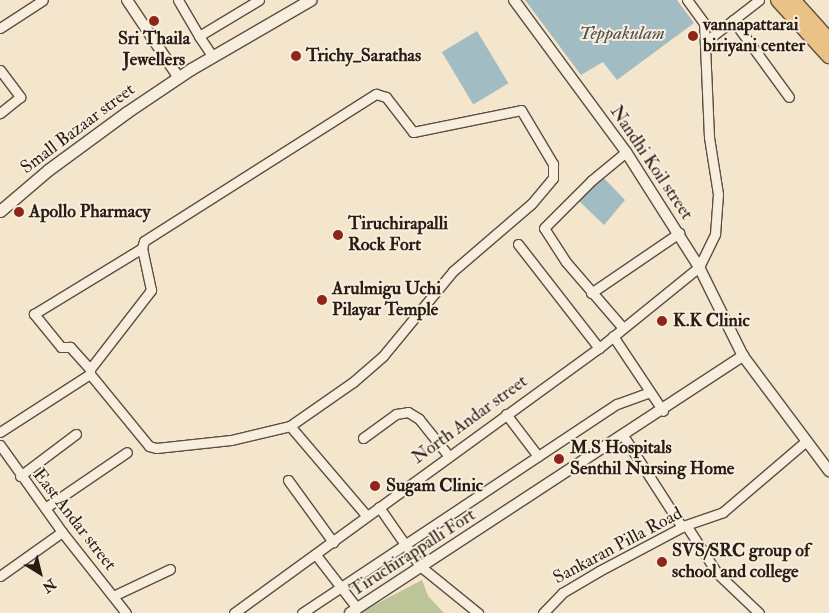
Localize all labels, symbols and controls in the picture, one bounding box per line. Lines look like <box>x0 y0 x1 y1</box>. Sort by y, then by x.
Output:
marker: Sri Thaila Jewellers <box>148 15 160 27</box>
place label: vannapattarai biriyani center <box>703 15 805 58</box>
water label: Teppakulam <box>579 23 665 45</box>
place label: Sri Thaila Jewellers <box>118 29 190 72</box>
marker: vannapattarai biriyani center <box>687 30 699 42</box>
place label: Trichy_Sarathas <box>306 45 421 67</box>
marker: Trichy_Sarathas <box>290 50 302 62</box>
street label: Small Bazaar street <box>17 79 139 179</box>
street label: Nandhi Koil street <box>605 102 697 224</box>
place label: Apollo Pharmacy <box>29 201 150 223</box>
marker: Apollo Pharmacy <box>13 206 25 218</box>
place label: Tiruchirapalli Rock Fort <box>348 214 448 256</box>
marker: Tiruchirapalli Rock Fort <box>332 229 344 241</box>
place label: Arulmigu Uchi Pilayar Temple <box>332 279 441 322</box>
marker: Arulmigu Uchi Pilayar Temple <box>316 294 328 306</box>
place label: K.K Clinic <box>673 310 750 332</box>
marker: K.K Clinic <box>655 314 669 328</box>
street label: North Andar street <box>408 371 532 469</box>
place label: M.S Hospitals Senthil Nursing Home <box>570 438 734 480</box>
marker: M.S Hospitals Senthil Nursing Home <box>552 452 566 466</box>
street label: East Andar street <box>28 465 120 575</box>
place label: Sugam Clinic <box>386 475 483 497</box>
marker: Sugam Clinic <box>368 479 382 493</box>
street label: Sankaran Pilla Road <box>550 503 686 589</box>
street label: Tiruchirappalli Fort <box>346 504 480 602</box>
place label: SVS/SRC group of school and college <box>672 541 810 584</box>
north arrow <box>15 548 65 598</box>
marker: SVS/SRC group of school and college <box>656 556 668 568</box>
text: N <box>39 575 59 596</box>

